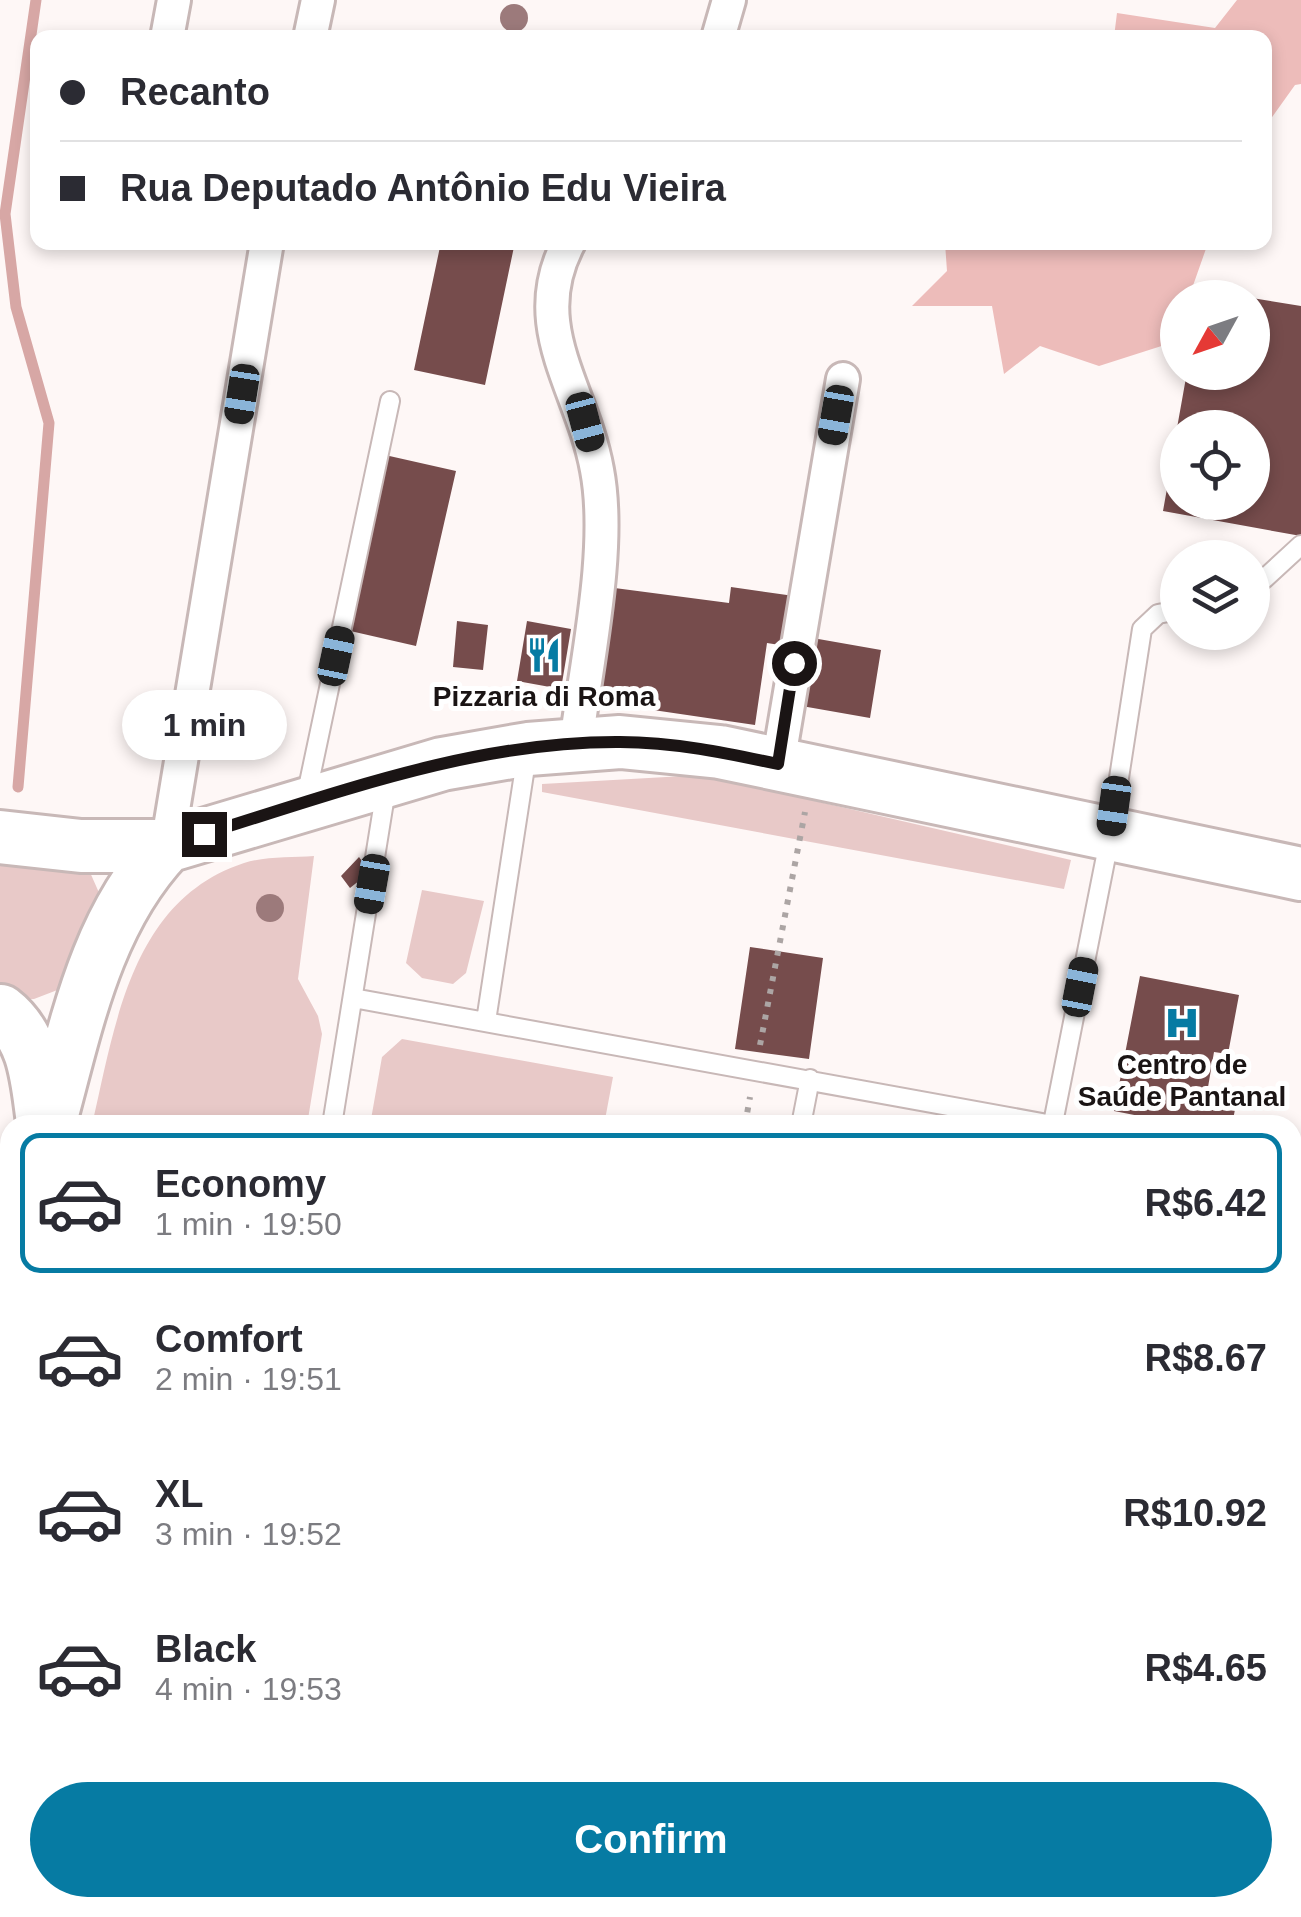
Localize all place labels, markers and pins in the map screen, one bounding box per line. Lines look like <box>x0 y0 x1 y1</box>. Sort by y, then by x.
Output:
restaurant icon: Pizzaria di Roma <box>525 636 563 674</box>
place label: Pizzaria di Roma <box>433 681 656 712</box>
hospital icon: Centro de Saúde Pantanal <box>1163 1004 1201 1042</box>
place label: Centro de Saúde Pantanal <box>1078 1049 1286 1112</box>

